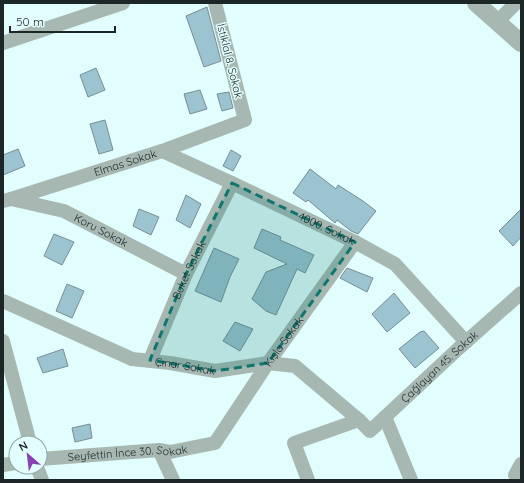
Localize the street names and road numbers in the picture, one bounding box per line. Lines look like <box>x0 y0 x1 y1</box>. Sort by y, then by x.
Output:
street label: İstiklal 8. Sokak <box>214 22 246 100</box>
street label: Elmas Sokak <box>92 146 158 179</box>
street label: 4000. Sokak <box>296 209 358 248</box>
street label: Koru Sokak <box>72 210 130 250</box>
street label: Buket Sokak <box>169 238 209 302</box>
street label: Kışla Sokak <box>261 313 306 369</box>
street label: Çağlayan 45. Sokak <box>398 327 481 406</box>
street label: Çınar Sokak <box>154 354 217 378</box>
street label: Seyfettin İnce 30. Sokak <box>67 442 189 464</box>

